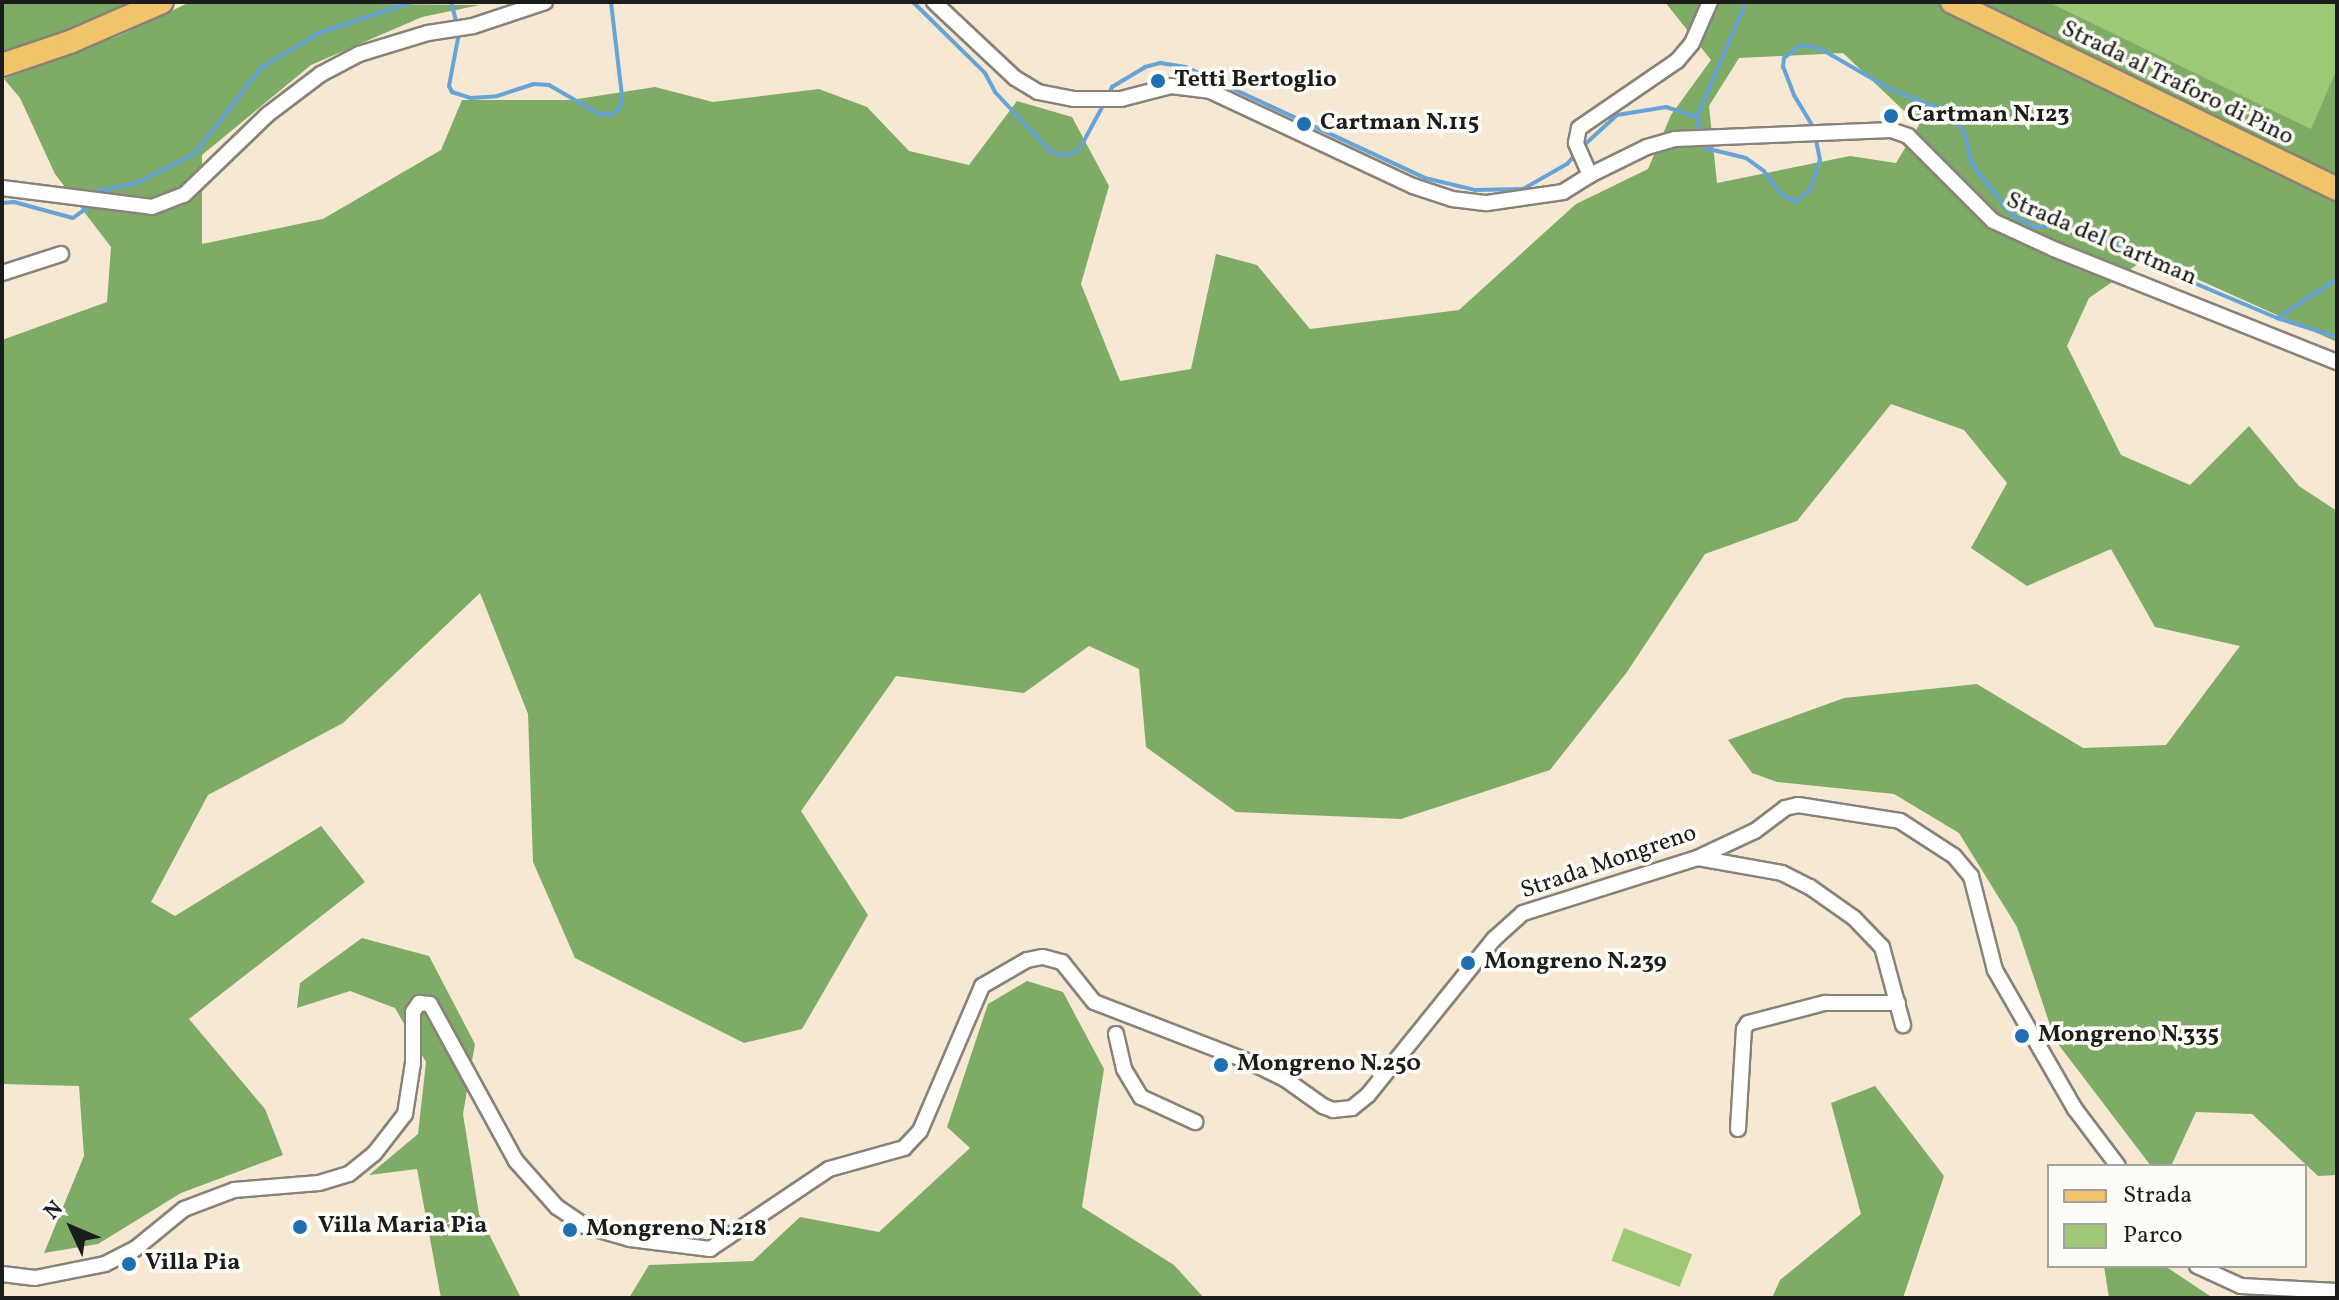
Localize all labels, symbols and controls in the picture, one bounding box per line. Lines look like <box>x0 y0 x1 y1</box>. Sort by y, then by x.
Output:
street label: Strada al Traforo di Pino <box>2056 15 2298 153</box>
place label: Tetti Bertoglio <box>1174 67 1337 95</box>
marker: Tetti Bertoglio <box>1149 72 1167 90</box>
place label: Cartman N.123 <box>1907 102 2069 130</box>
marker: Cartman N.123 <box>1882 107 1900 125</box>
place label: Cartman N.115 <box>1320 110 1479 138</box>
marker: Cartman N.115 <box>1295 115 1313 133</box>
street label: Strada del Cartman <box>2001 187 2201 293</box>
street label: Strada Mongreno <box>1517 819 1701 907</box>
place label: Mongreno N.239 <box>1484 949 1667 977</box>
marker: Mongreno N.239 <box>1459 954 1477 972</box>
place label: Mongreno N.335 <box>2038 1022 2219 1050</box>
marker: Mongreno N.335 <box>2013 1027 2031 1045</box>
place label: Mongreno N.250 <box>1237 1051 1421 1079</box>
marker: Mongreno N.250 <box>1212 1056 1230 1074</box>
legend <box>2047 1164 2307 1268</box>
text: Strada <box>2123 1179 2192 1213</box>
north arrow <box>32 1188 112 1268</box>
text: N <box>38 1194 71 1228</box>
place label: Villa Maria Pia <box>318 1213 487 1241</box>
marker: Villa Maria Pia <box>289 1216 311 1238</box>
place label: Mongreno N.218 <box>586 1216 767 1244</box>
text: Parco <box>2123 1219 2182 1253</box>
marker: Mongreno N.218 <box>561 1221 579 1239</box>
place label: Villa Pia <box>145 1250 240 1278</box>
marker: Villa Pia <box>120 1255 138 1273</box>

